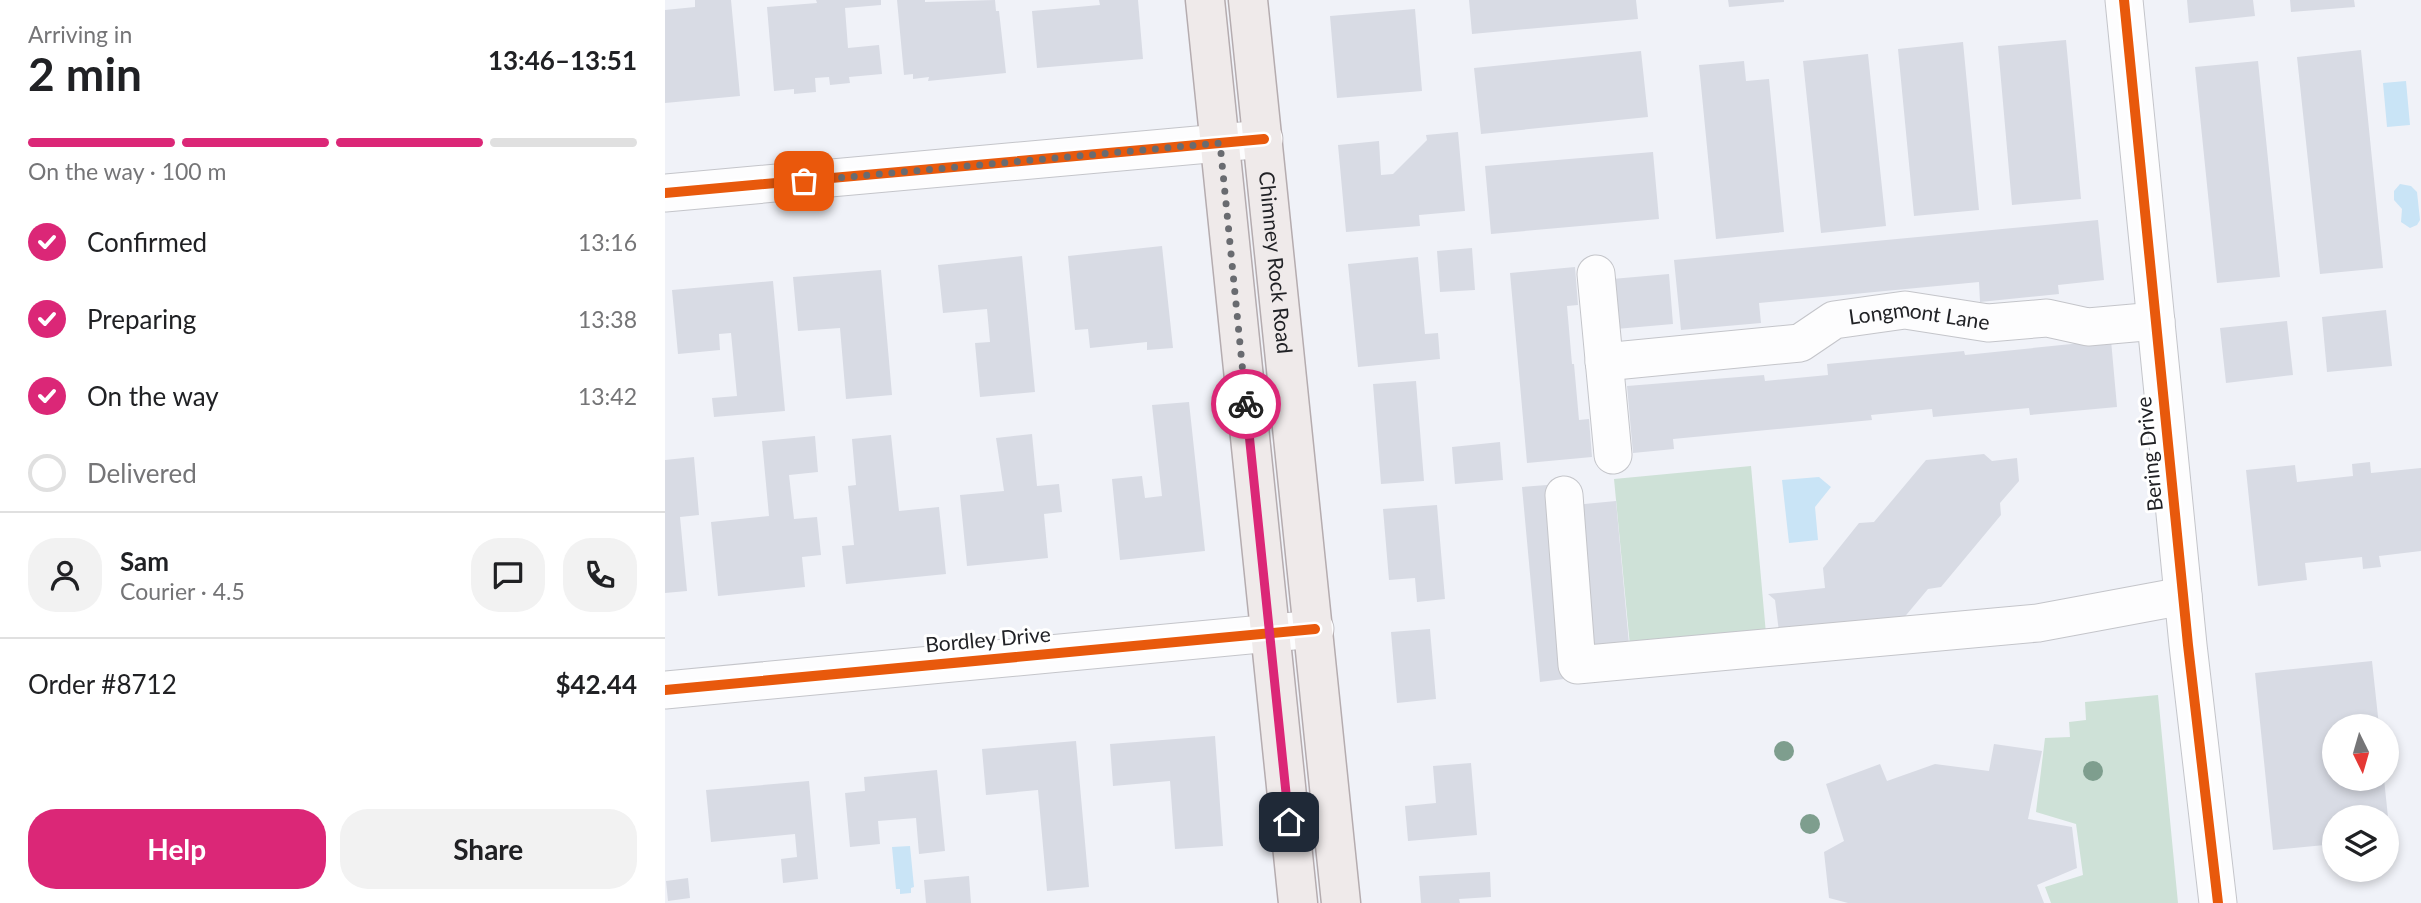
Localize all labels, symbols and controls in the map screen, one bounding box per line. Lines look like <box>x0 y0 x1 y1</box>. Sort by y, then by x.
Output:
text: Arriving in <box>28 20 132 48</box>
text: 13:46–13:51 <box>488 44 637 76</box>
text: 2 min <box>28 46 142 101</box>
pin <box>774 151 834 211</box>
text: On the way · 100 m <box>28 157 227 185</box>
icon: bag <box>785 162 823 200</box>
street label: Chimney Rock Road <box>1255 170 1298 355</box>
icon: check <box>28 223 66 261</box>
text: Confirmed <box>87 226 207 258</box>
text: 13:16 <box>578 228 637 256</box>
street label: Longmont Lane <box>1847 295 1992 334</box>
icon: check <box>28 300 66 338</box>
text: Preparing <box>87 303 196 335</box>
text: 13:38 <box>578 305 637 333</box>
courier <box>1211 369 1281 439</box>
icon: check <box>28 377 66 415</box>
text: On the way <box>87 380 219 412</box>
text: 13:42 <box>578 382 637 410</box>
icon: bike <box>1227 385 1265 423</box>
street label: Bering Drive <box>2130 396 2167 513</box>
text: Delivered <box>87 457 197 489</box>
button: person <box>28 538 102 612</box>
button: chat <box>471 538 545 612</box>
button: phone <box>563 538 637 612</box>
text: Sam <box>120 545 169 577</box>
text: Courier · 4.5 <box>120 577 245 605</box>
street label: Bordley Drive <box>924 621 1052 656</box>
text: Order #8712 <box>28 668 177 700</box>
text: $42.44 <box>555 668 637 700</box>
north arrow <box>2322 714 2399 791</box>
map controls <box>2322 714 2399 882</box>
pin <box>1259 792 1319 852</box>
icon: home <box>1270 803 1308 841</box>
button: layers <box>2322 805 2399 882</box>
button: Help <box>28 809 326 889</box>
button: Share <box>340 809 637 889</box>

